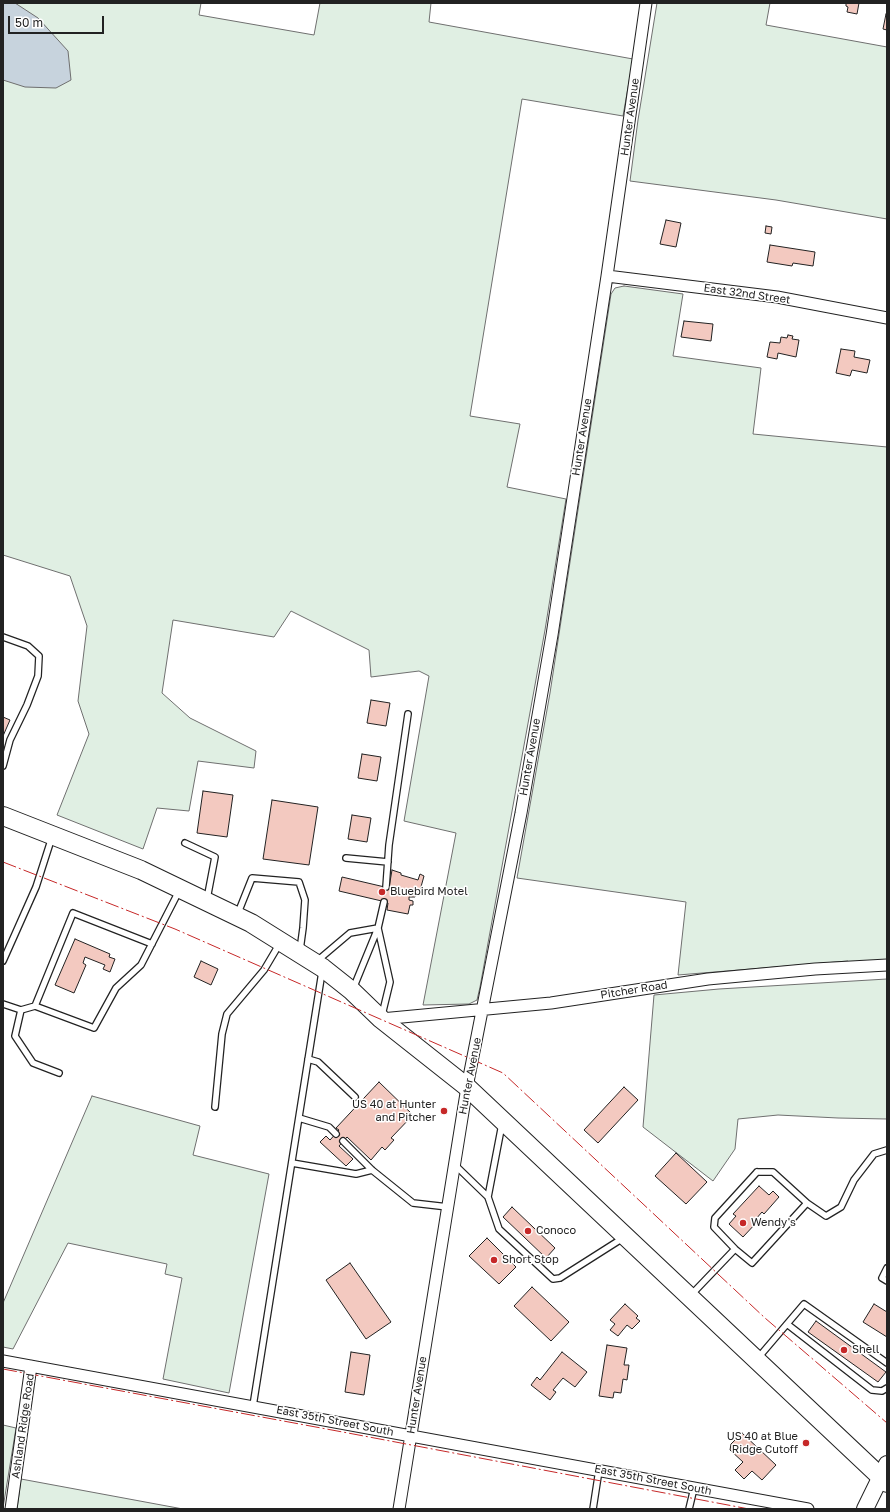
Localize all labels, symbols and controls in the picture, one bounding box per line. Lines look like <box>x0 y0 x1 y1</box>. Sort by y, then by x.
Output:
scale bar <box>10 8 106 34</box>
text: 50 m <box>15 15 43 30</box>
street label: Hunter Avenue <box>618 77 642 157</box>
street label: East 32nd Street <box>703 281 791 307</box>
street label: Hunter Avenue <box>569 397 595 477</box>
street label: Hunter Avenue <box>517 717 543 797</box>
place label: Bluebird Motel <box>390 885 468 899</box>
marker: Bluebird Motel <box>377 887 387 897</box>
street label: Pitcher Road <box>600 978 668 1002</box>
street label: Hunter Avenue <box>456 1036 484 1116</box>
place label: US 40 at Hunter and Pitcher <box>352 1098 436 1124</box>
marker: US 40 at Hunter and Pitcher <box>439 1106 449 1116</box>
place label: Wendy's <box>751 1216 796 1230</box>
marker: Wendy's <box>738 1218 748 1228</box>
place label: Conoco <box>536 1224 576 1238</box>
marker: Conoco <box>523 1226 533 1236</box>
place label: Short Stop <box>502 1253 559 1267</box>
marker: Short Stop <box>489 1255 499 1265</box>
place label: Shell <box>852 1343 879 1357</box>
marker: Shell <box>839 1345 849 1355</box>
street label: Hunter Avenue <box>404 1355 430 1435</box>
street label: Ashland Ridge Road <box>9 1373 37 1479</box>
street label: East 35th Street South <box>275 1403 395 1439</box>
place label: US 40 at Blue Ridge Cutoff <box>727 1430 798 1456</box>
marker: US 40 at Blue Ridge Cutoff <box>801 1438 811 1448</box>
street label: East 35th Street South <box>593 1462 713 1498</box>

